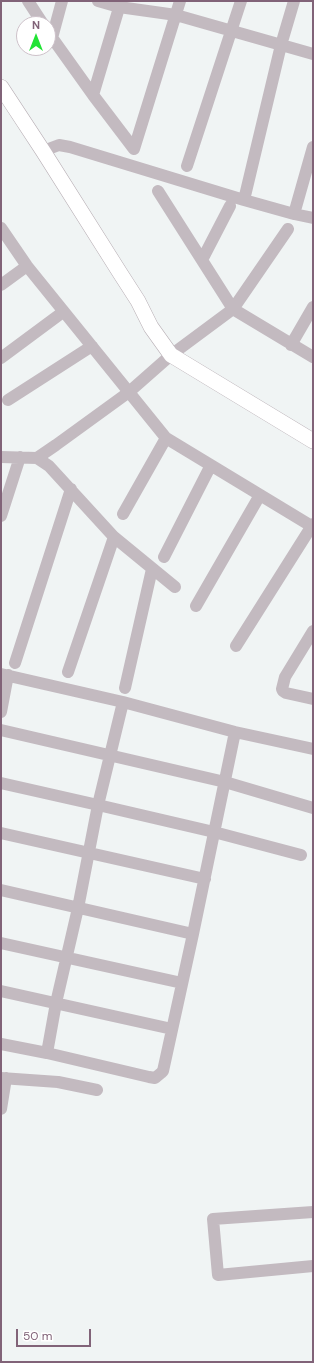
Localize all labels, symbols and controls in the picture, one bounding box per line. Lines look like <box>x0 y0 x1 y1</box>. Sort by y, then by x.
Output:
north arrow <box>16 16 56 56</box>
text: N <box>32 18 40 32</box>
scale bar <box>18 1321 93 1347</box>
text: 50 m <box>23 1328 52 1344</box>

